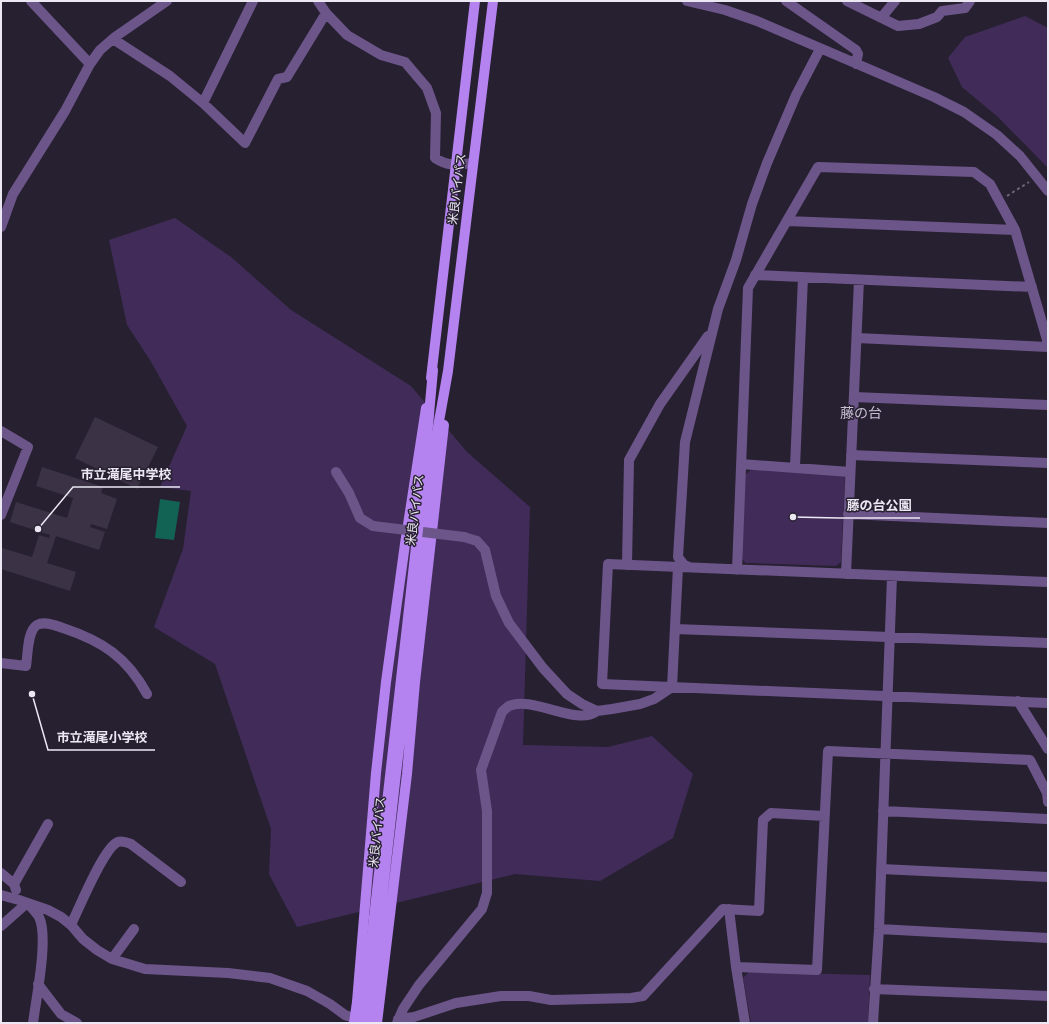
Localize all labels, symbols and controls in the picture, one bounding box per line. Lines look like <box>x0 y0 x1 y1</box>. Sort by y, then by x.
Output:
street label: 米良バイパス <box>446 153 469 226</box>
district label: 藤の台 <box>840 405 882 422</box>
callout: 市立滝尾中学校 <box>73 462 180 487</box>
text: 市立滝尾中学校 <box>80 467 172 483</box>
street label: 米良バイパス <box>404 474 427 547</box>
callout: 藤の台公園 <box>839 493 920 518</box>
text: 藤の台公園 <box>846 498 912 514</box>
callout: 市立滝尾小学校 <box>48 725 155 750</box>
text: 市立滝尾小学校 <box>56 730 148 746</box>
street label: 米良バイパス <box>366 796 389 869</box>

